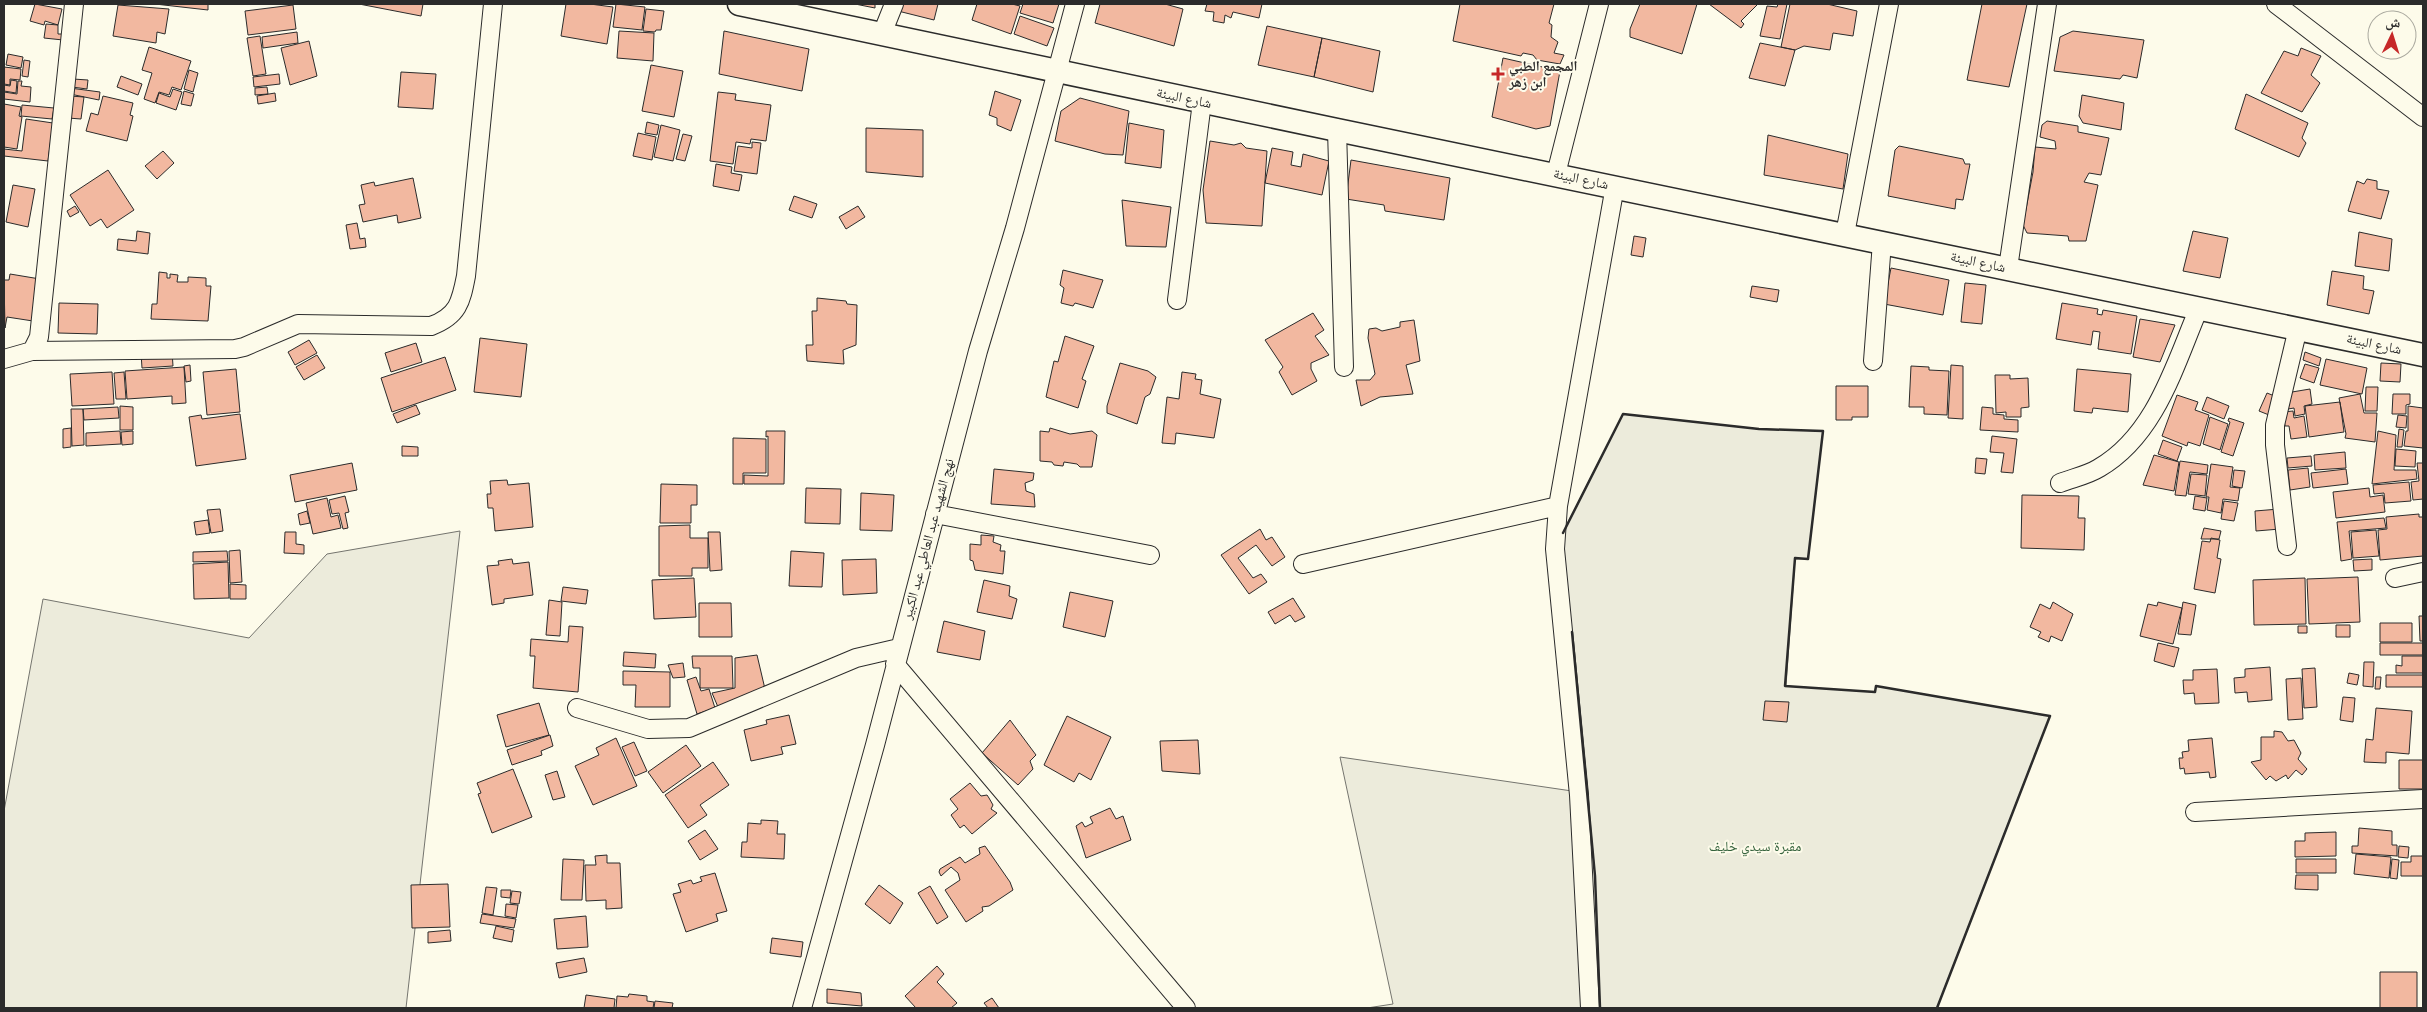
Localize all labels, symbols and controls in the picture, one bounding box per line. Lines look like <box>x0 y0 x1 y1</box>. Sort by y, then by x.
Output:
north arrow <box>2367 10 2417 60</box>
text: ش <box>2385 14 2401 32</box>
place label: المجمع الطبي ابن زهر <box>1508 58 1577 91</box>
marker: المجمع الطبي ابن زهر <box>1491 67 1505 81</box>
street label: شارع البيئة <box>1155 84 1213 113</box>
street label: شارع البيئة <box>1552 165 1610 194</box>
street label: شارع البيئة <box>1949 248 2007 277</box>
street label: شارع البيئة <box>2345 330 2403 359</box>
street label: نهج الشهيد عبد العاطي عبد الكبير <box>898 456 960 623</box>
park label: مقبرة سيدي خليف <box>1709 838 1801 857</box>

